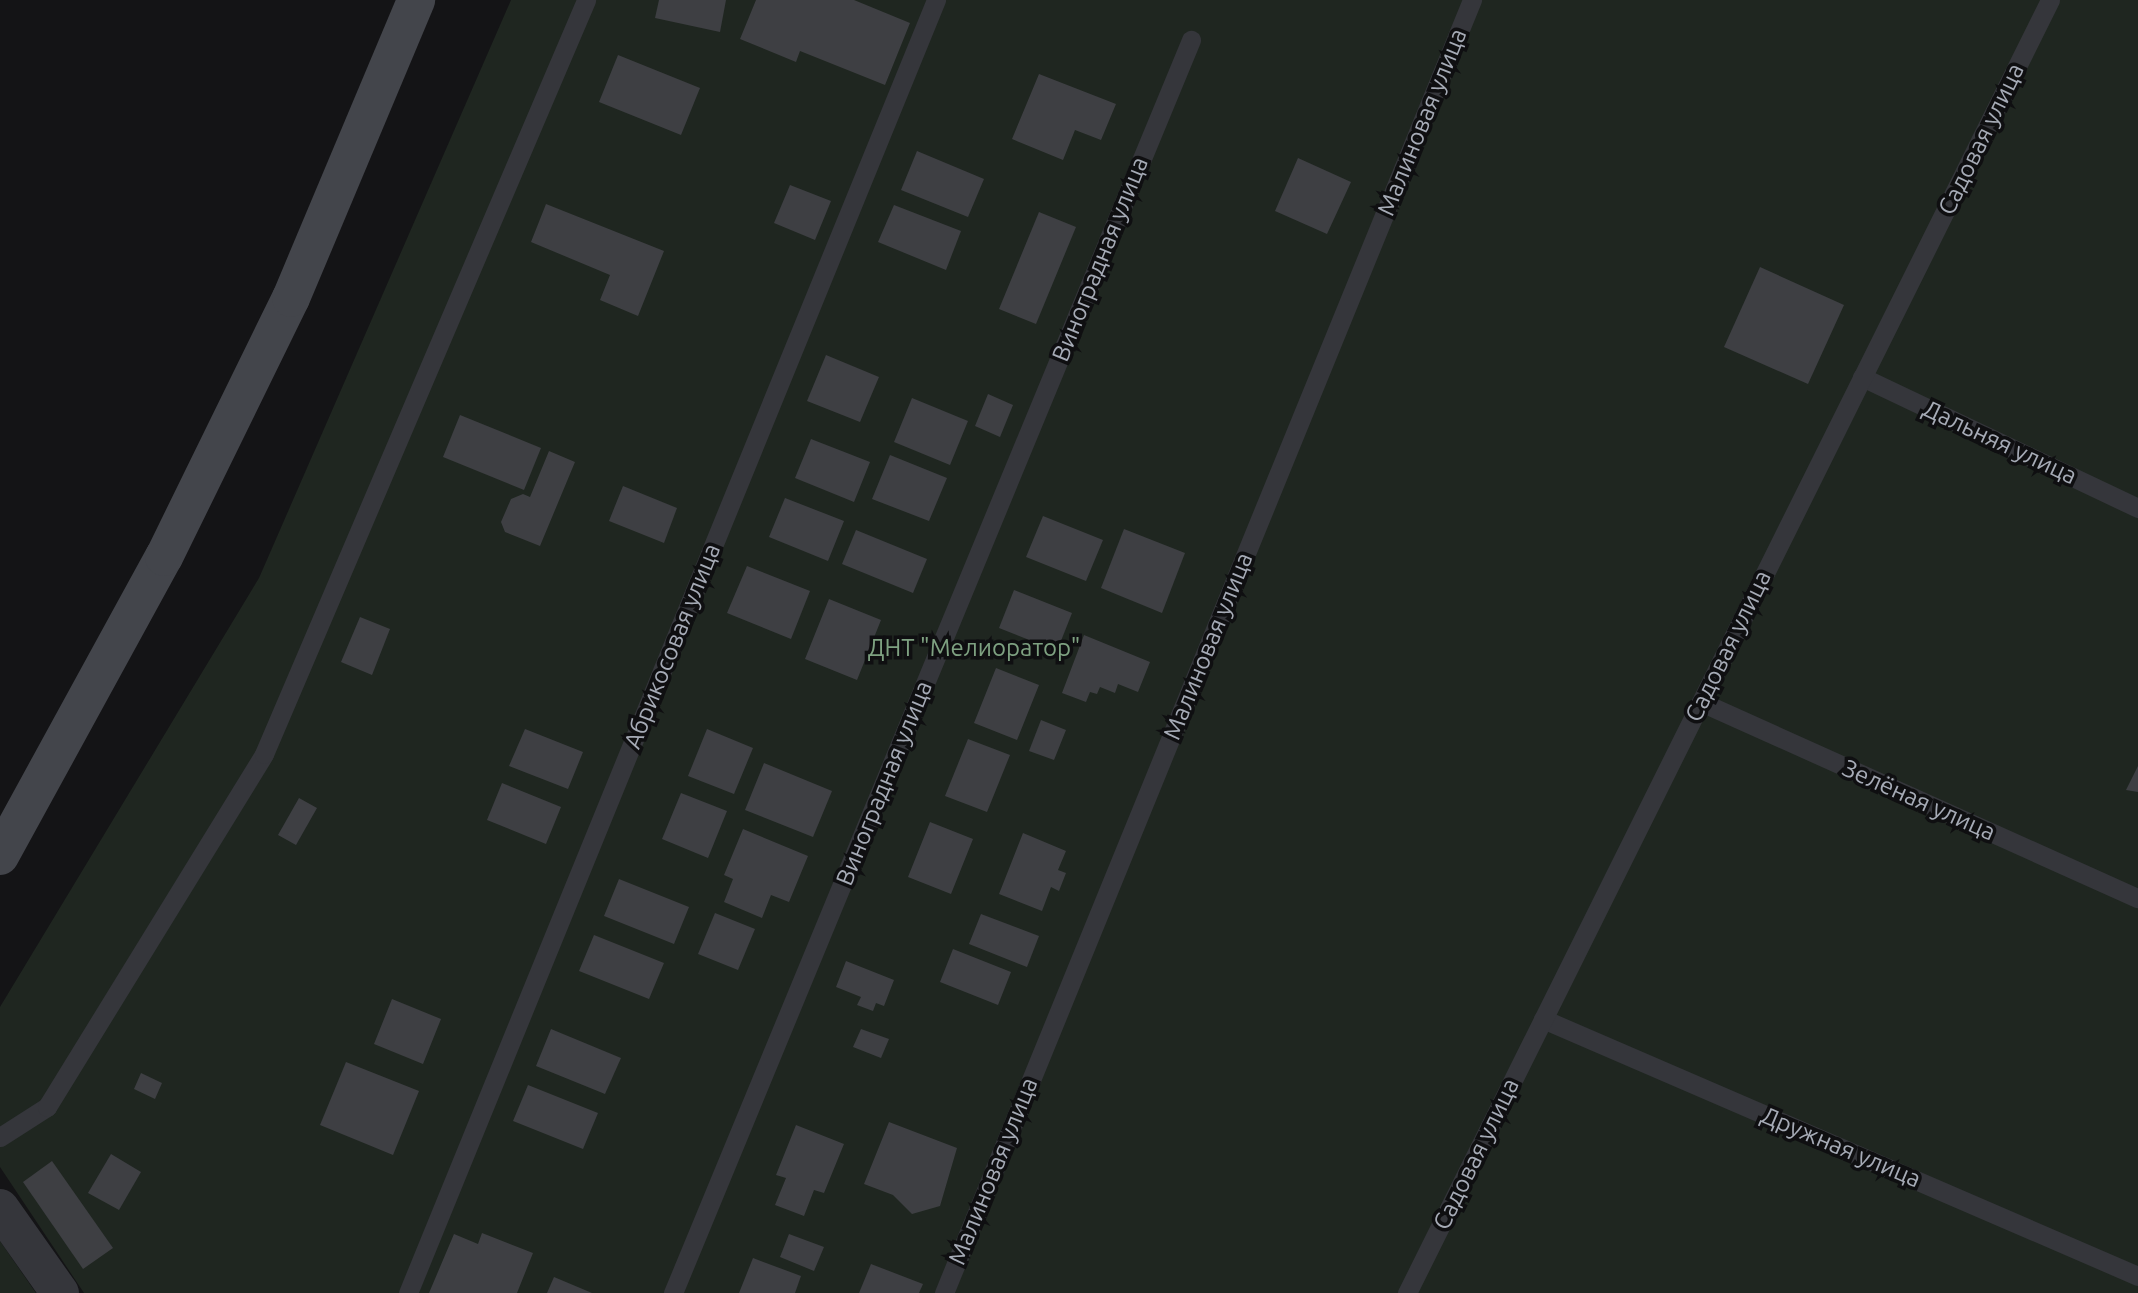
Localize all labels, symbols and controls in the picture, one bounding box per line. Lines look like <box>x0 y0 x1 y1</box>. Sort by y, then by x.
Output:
street label: Малиновая улица <box>1371 24 1473 220</box>
street label: Садовая улица <box>1932 59 2030 219</box>
street label: Виноградная улица <box>1046 153 1154 365</box>
street label: Дальняя улица <box>1918 394 2082 490</box>
street label: Абрикосовая улица <box>618 539 726 753</box>
street label: Малиновая улица <box>1157 548 1259 744</box>
street label: Садовая улица <box>1679 566 1777 726</box>
park label: ДНТ "Мелиоратор" <box>868 634 1080 662</box>
street label: Виноградная улица <box>830 677 938 889</box>
street label: Зелёная улица <box>1838 753 2000 847</box>
street label: Малиновая улица <box>942 1073 1044 1269</box>
street label: Садовая улица <box>1427 1074 1525 1234</box>
street label: Дружная улица <box>1757 1100 1925 1194</box>

